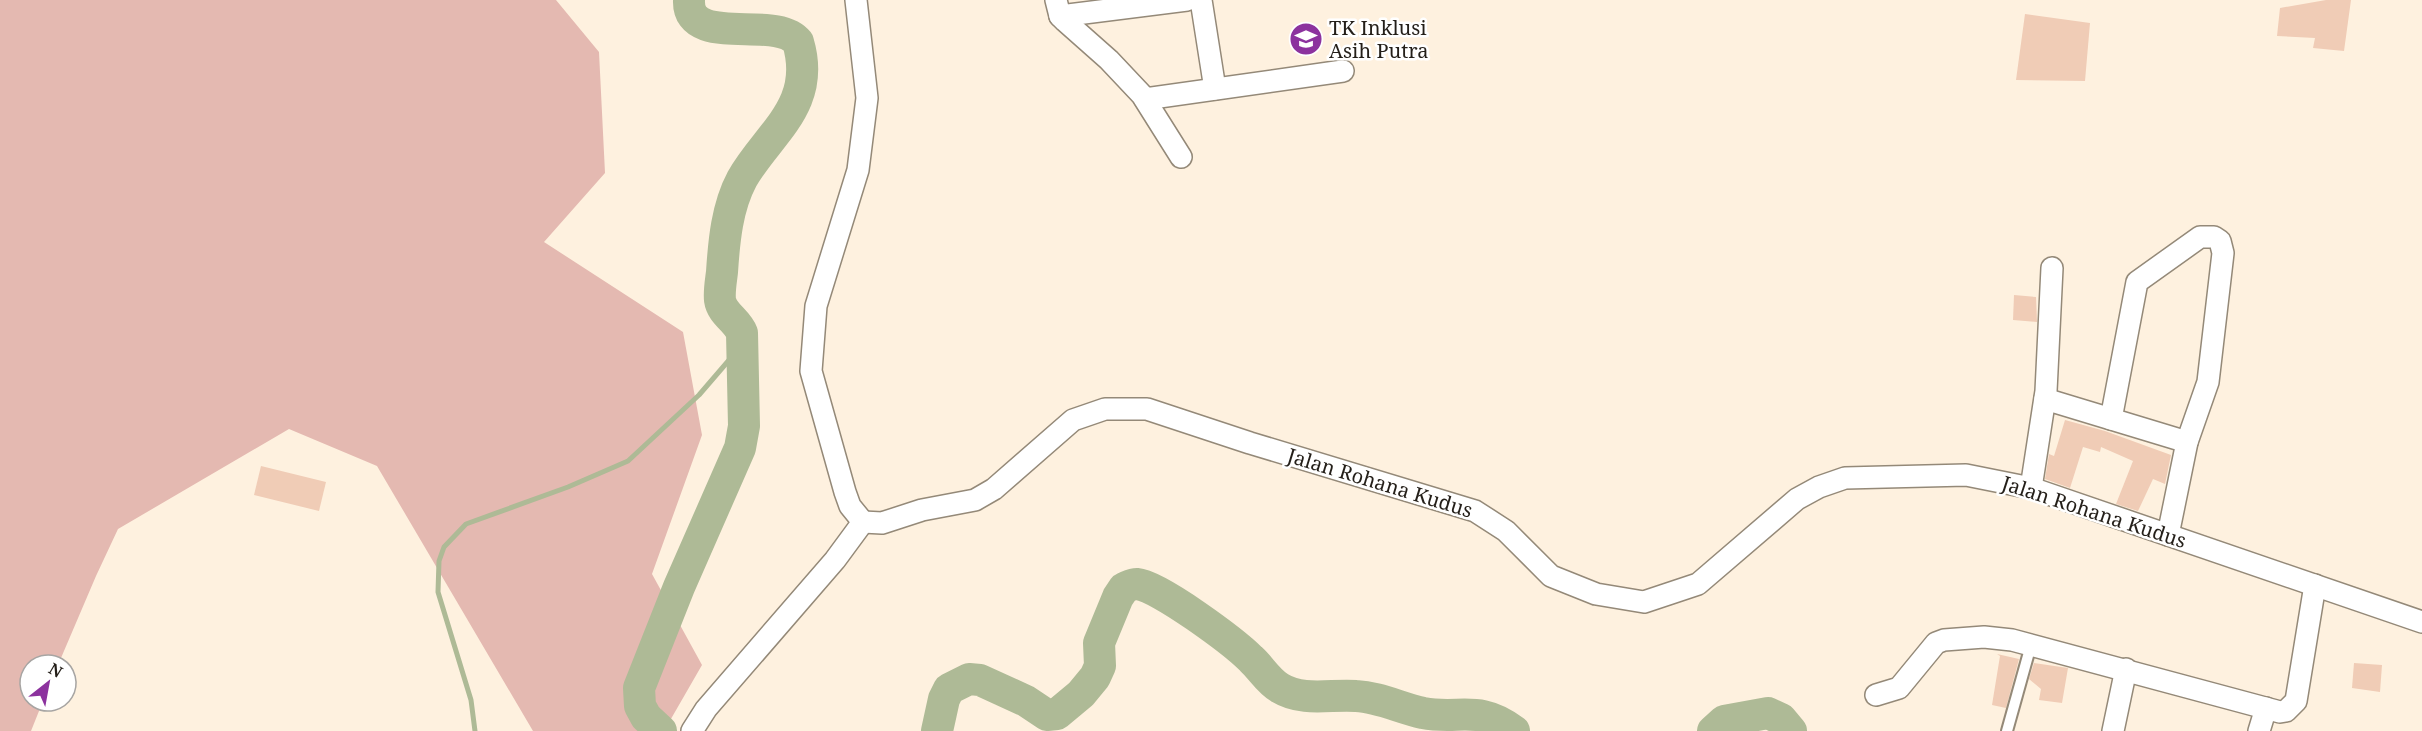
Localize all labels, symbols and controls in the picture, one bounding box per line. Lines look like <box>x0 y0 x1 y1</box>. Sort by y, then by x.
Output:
place label: TK Inklusi Asih Putra <box>1329 14 1429 64</box>
school or university icon: TK Inklusi Asih Putra <box>1288 21 1324 57</box>
street label: Jalan Rohana Kudus <box>1283 441 1476 524</box>
street label: Jalan Rohana Kudus <box>1998 469 2190 554</box>
north arrow <box>18 653 78 713</box>
text: N <box>45 657 67 683</box>

